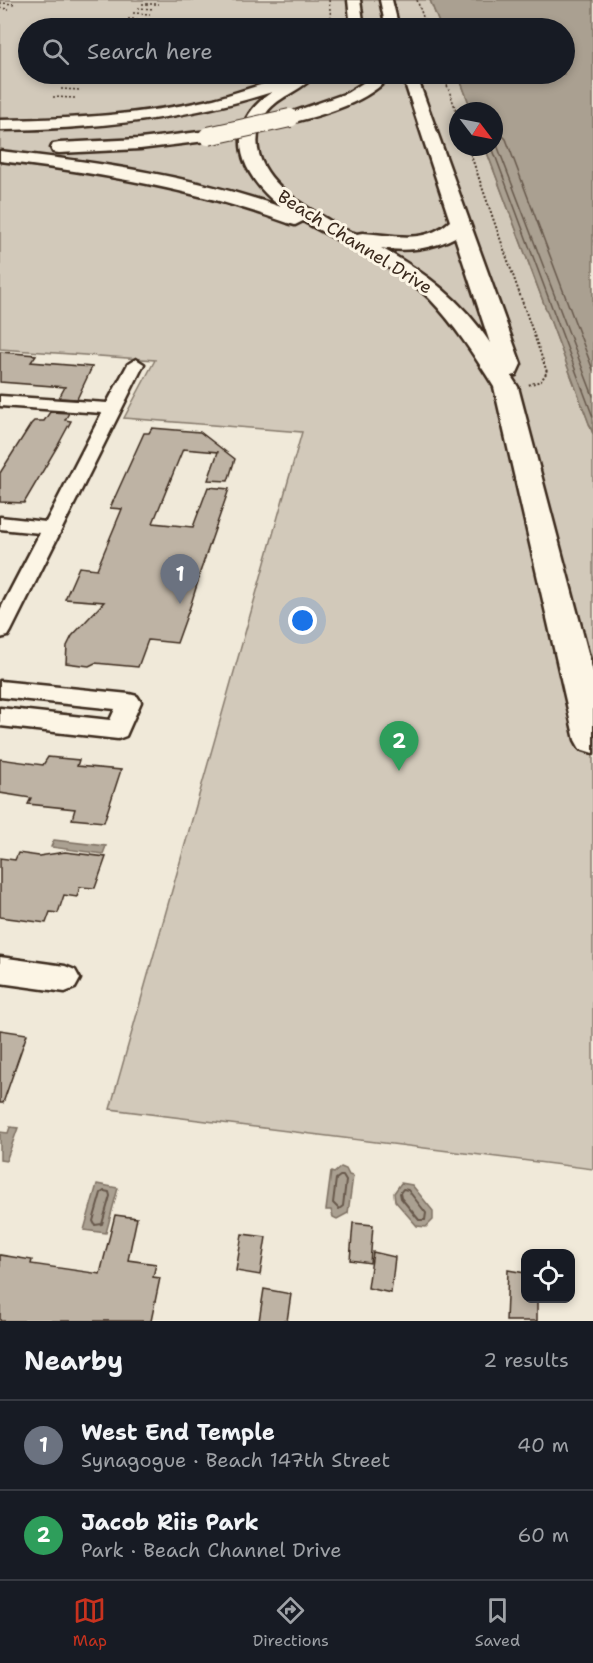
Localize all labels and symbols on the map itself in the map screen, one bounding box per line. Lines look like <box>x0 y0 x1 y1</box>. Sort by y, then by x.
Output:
north arrow <box>449 102 503 156</box>
street label: Beach Channel Drive <box>273 185 437 299</box>
pin: 1 <box>160 554 200 604</box>
your location <box>288 606 317 635</box>
pin: 2 <box>380 722 418 771</box>

